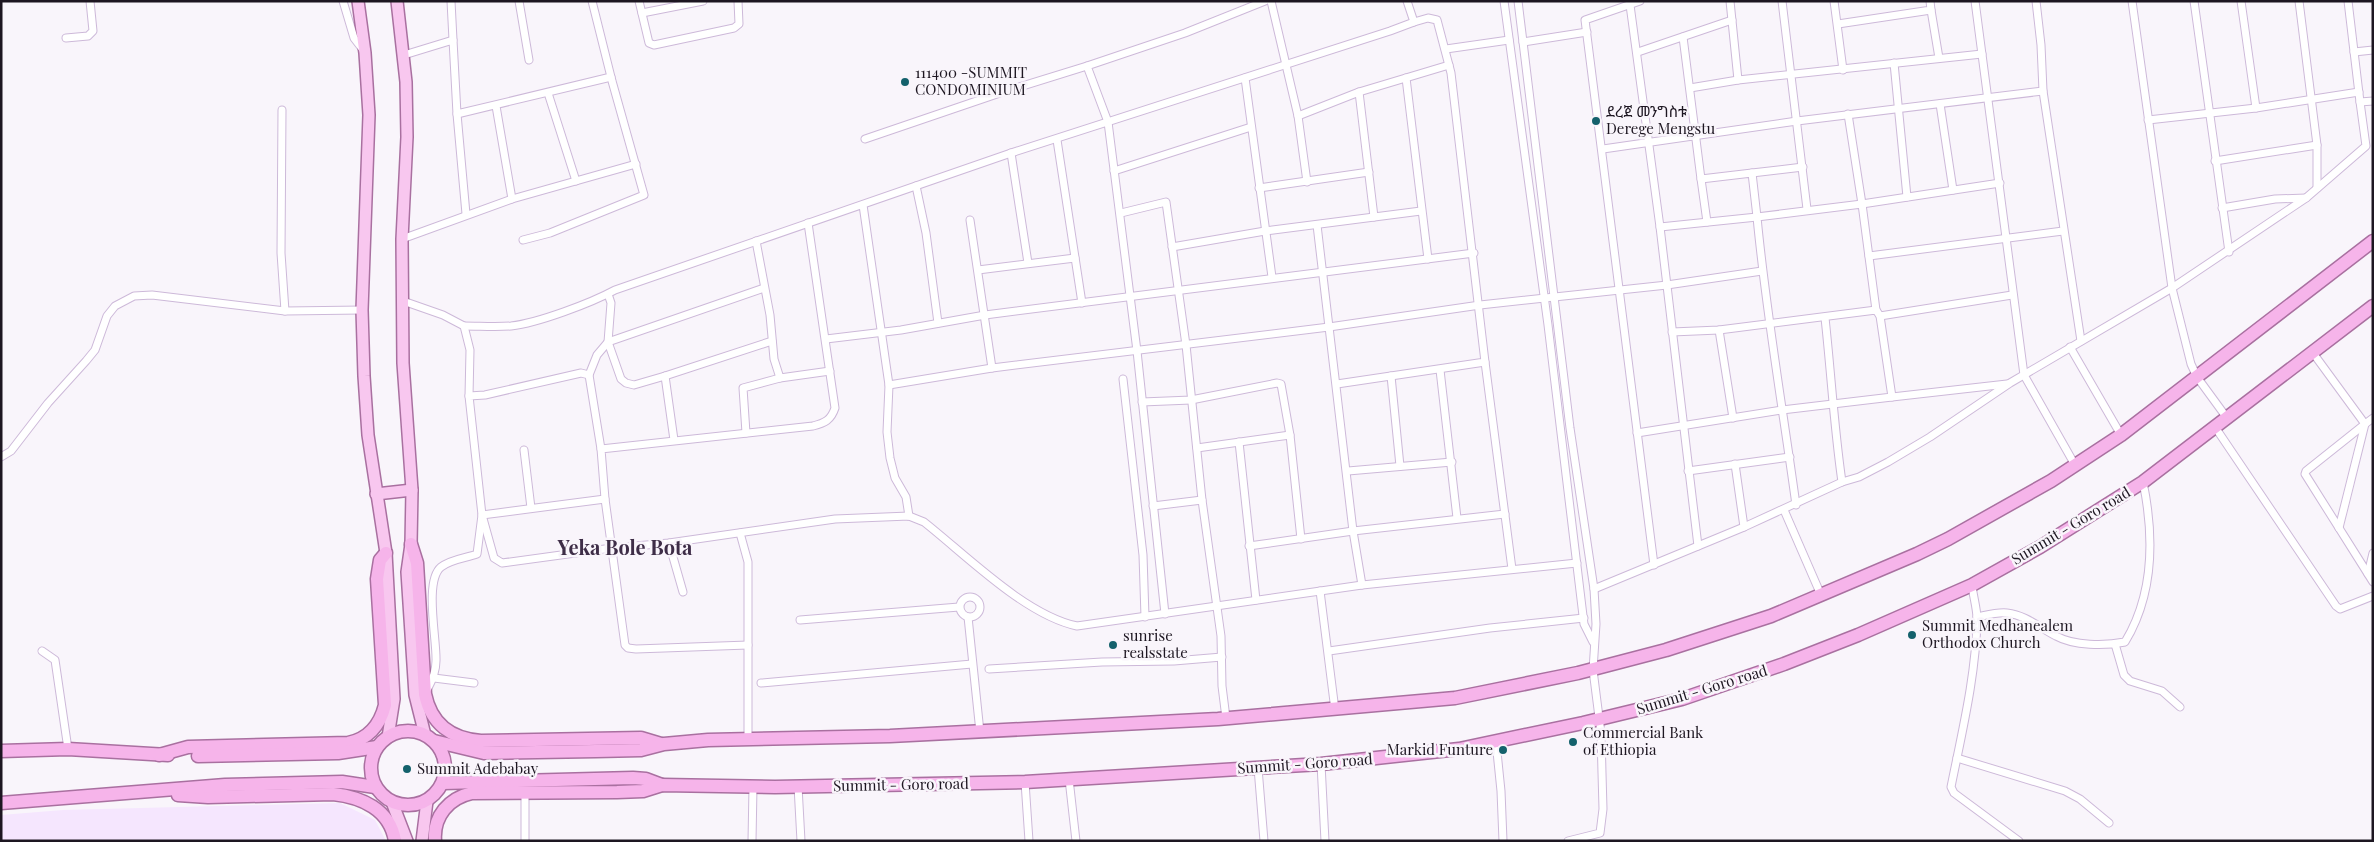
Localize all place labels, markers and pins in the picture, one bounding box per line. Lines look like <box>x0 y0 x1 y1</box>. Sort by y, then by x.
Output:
place label: 111400 -SUMMIT CONDOMINIUM <box>915 62 1027 99</box>
marker: 111400 -SUMMIT CONDOMINIUM <box>899 76 911 88</box>
place label: ደረጀ መንግስቱ Derege Mengstu <box>1606 101 1716 138</box>
marker: ደረጀ መንግስቱ Derege Mengstu <box>1590 115 1602 127</box>
place label: Summit Medhanealem Orthodox Church <box>1922 615 2074 652</box>
place label: sunrise realsstate <box>1123 625 1188 662</box>
marker: Summit Medhanealem Orthodox Church <box>1906 629 1918 641</box>
marker: sunrise realsstate <box>1107 639 1119 651</box>
place label: Commercial Bank of Ethiopia <box>1583 722 1704 759</box>
marker: Commercial Bank of Ethiopia <box>1567 736 1579 748</box>
place label: Markid Funture <box>1387 739 1493 759</box>
marker: Markid Funture <box>1497 744 1509 756</box>
place label: Summit Adebabay <box>417 758 539 778</box>
marker: Summit Adebabay <box>401 763 413 775</box>

